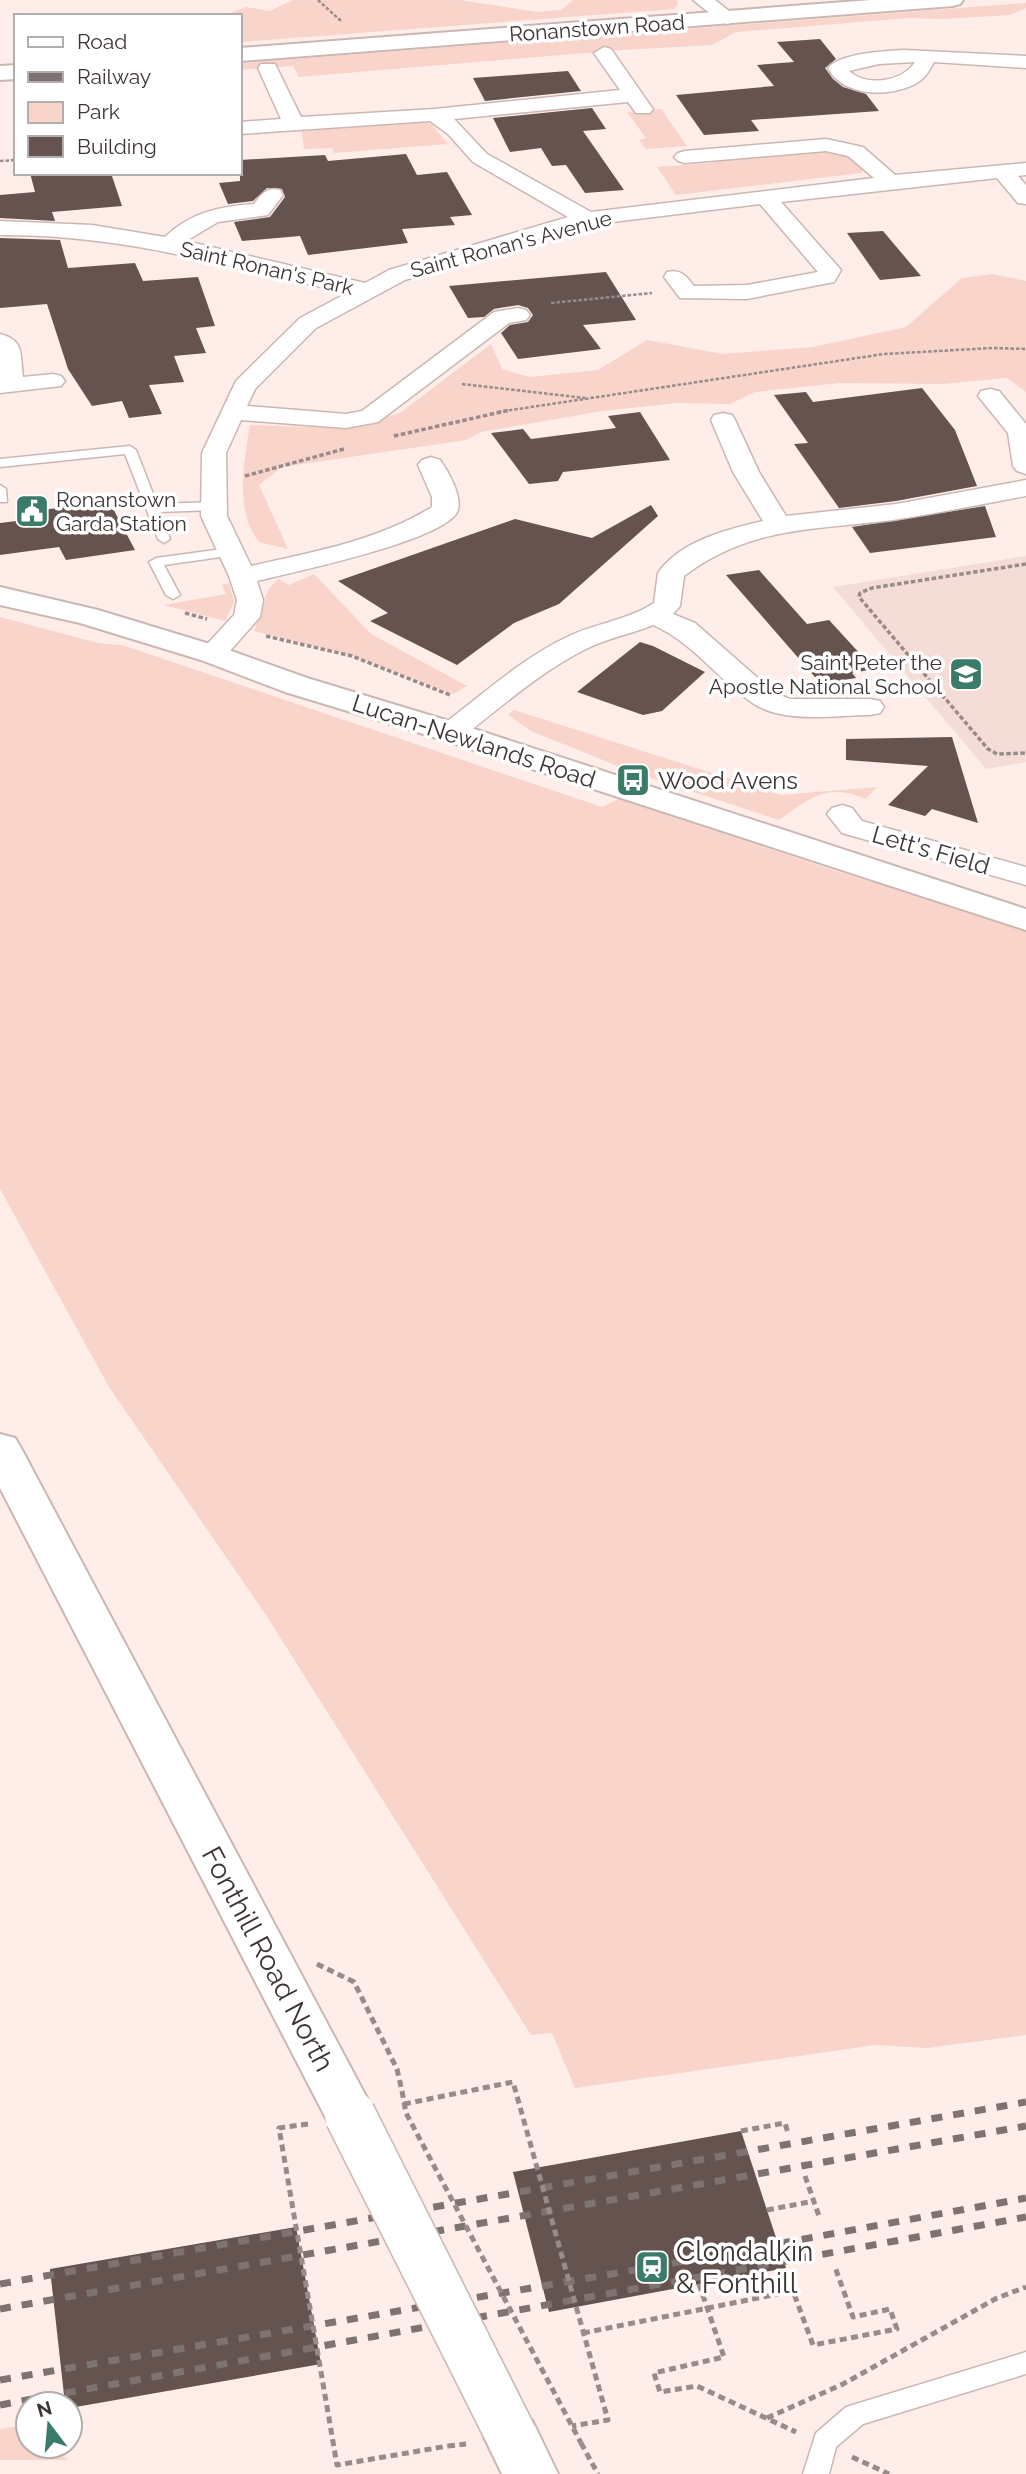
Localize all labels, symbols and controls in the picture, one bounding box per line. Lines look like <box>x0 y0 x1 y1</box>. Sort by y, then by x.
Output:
street label: Ronanstown Road <box>508 9 686 47</box>
legend <box>14 14 242 175</box>
text: Road <box>77 29 127 54</box>
text: Railway <box>77 64 151 89</box>
text: Park <box>77 99 120 124</box>
text: Building <box>77 134 157 159</box>
street label: Saint Ronan's Avenue <box>408 205 614 283</box>
street label: Saint Ronan's Park <box>178 236 356 300</box>
place label: Ronanstown Garda Station <box>56 487 187 536</box>
public building icon: Ronanstown Garda Station <box>13 492 51 530</box>
place label: Saint Peter the Apostle National School <box>709 650 942 699</box>
school or university icon: Saint Peter the Apostle National School <box>947 655 985 693</box>
street label: Lucan-Newlands Road <box>349 688 599 794</box>
bus stop icon: Wood Avens <box>614 761 652 799</box>
place label: Wood Avens <box>658 766 798 795</box>
street label: Lett's Field <box>869 819 993 881</box>
street label: Fonthill Road North <box>195 1841 341 2077</box>
place label: Clondalkin & Fonthill <box>676 2235 813 2300</box>
station icon: Clondalkin & Fonthill <box>633 2248 671 2286</box>
north arrow <box>14 2390 84 2460</box>
text: N <box>34 2396 54 2421</box>

